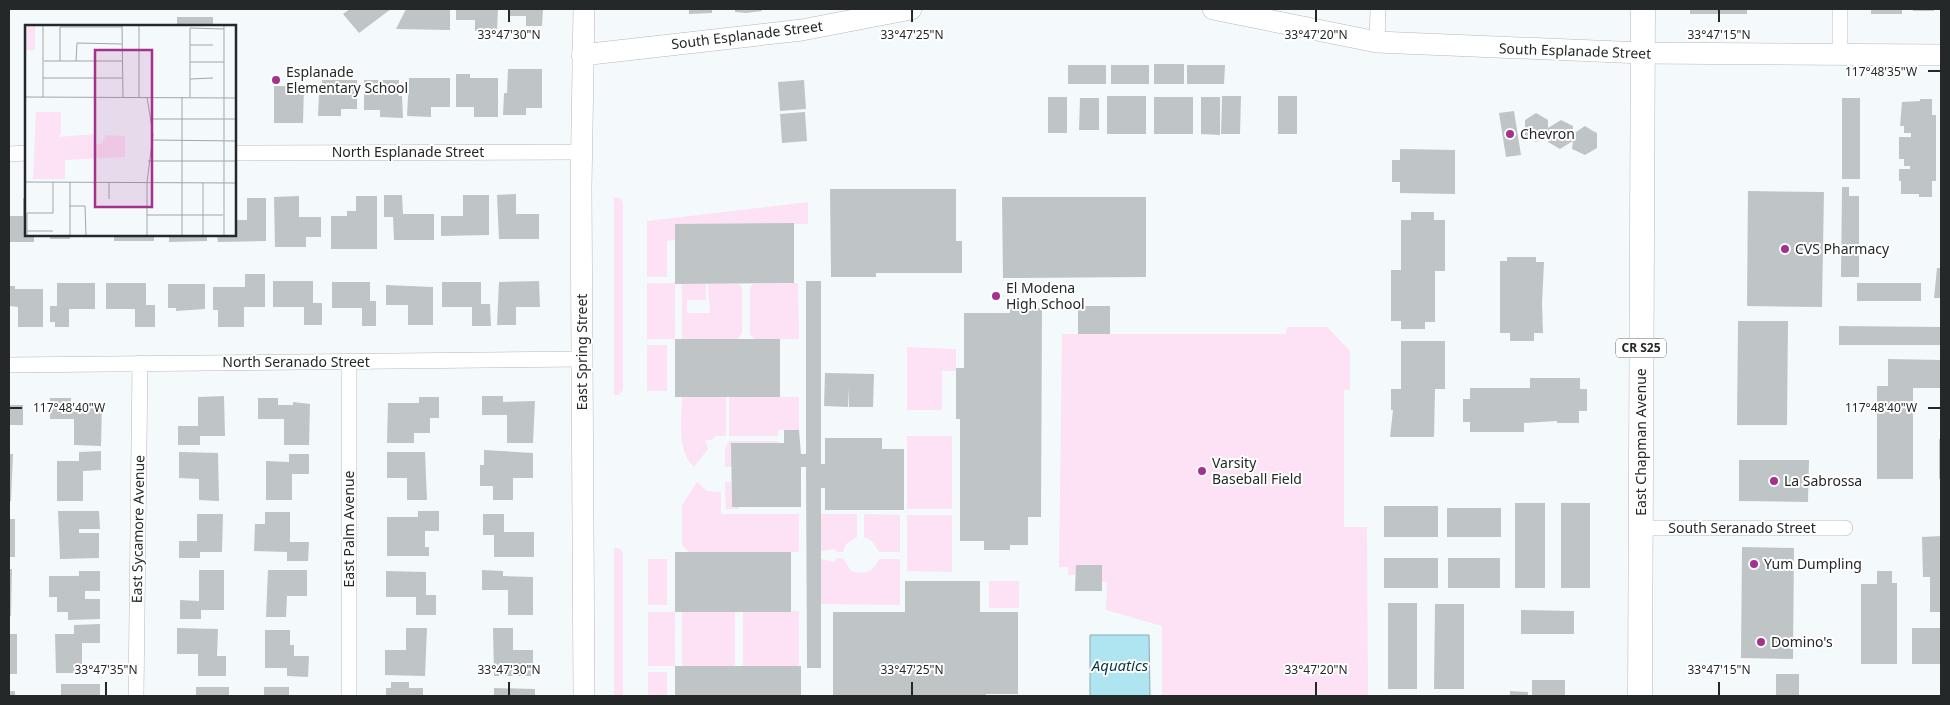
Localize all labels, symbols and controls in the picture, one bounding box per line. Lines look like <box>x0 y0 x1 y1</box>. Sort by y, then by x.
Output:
street label: South Esplanade Street <box>670 16 824 53</box>
inset map <box>25 25 236 236</box>
text: 33°47'30"N <box>477 26 541 43</box>
text: 33°47'25"N <box>880 26 944 43</box>
text: 33°47'20"N <box>1284 26 1348 43</box>
text: 33°47'15"N <box>1687 26 1751 43</box>
street label: South Esplanade Street <box>1498 38 1652 63</box>
place label: Esplanade Elementary School <box>286 62 408 97</box>
text: 117°48'35"W <box>1845 63 1917 80</box>
marker: Esplanade Elementary School <box>270 74 282 86</box>
place label: Chevron <box>1520 124 1575 143</box>
marker: Chevron <box>1504 128 1516 140</box>
street label: North Esplanade Street <box>332 142 484 161</box>
place label: CVS Pharmacy <box>1795 239 1890 258</box>
marker: CVS Pharmacy <box>1779 243 1791 255</box>
place label: El Modena High School <box>1006 278 1085 313</box>
marker: El Modena High School <box>990 290 1002 302</box>
street label: East Spring Street <box>572 294 591 410</box>
road number: CR S25 <box>1616 338 1666 358</box>
street label: North Seranado Street <box>222 352 370 371</box>
street label: East Chapman Avenue <box>1631 368 1650 516</box>
text: 117°48'40"W <box>33 399 105 416</box>
text: 117°48'40"W <box>1845 399 1917 416</box>
place label: Varsity Baseball Field <box>1212 453 1302 488</box>
street label: East Sycamore Avenue <box>127 455 148 603</box>
marker: Varsity Baseball Field <box>1196 465 1208 477</box>
street label: East Palm Avenue <box>339 470 358 587</box>
place label: La Sabrossa <box>1784 471 1862 490</box>
marker: La Sabrossa <box>1768 475 1780 487</box>
street label: South Seranado Street <box>1668 518 1816 537</box>
place label: Yum Dumpling <box>1764 554 1862 573</box>
marker: Yum Dumpling <box>1748 558 1760 570</box>
place label: Domino's <box>1771 632 1833 651</box>
marker: Domino's <box>1755 636 1767 648</box>
water label: Aquatics <box>1091 655 1149 675</box>
text: 33°47'35"N <box>74 661 138 678</box>
text: 33°47'30"N <box>477 661 541 678</box>
text: 33°47'25"N <box>880 661 944 678</box>
text: 33°47'20"N <box>1284 661 1348 678</box>
text: 33°47'15"N <box>1687 661 1751 678</box>

